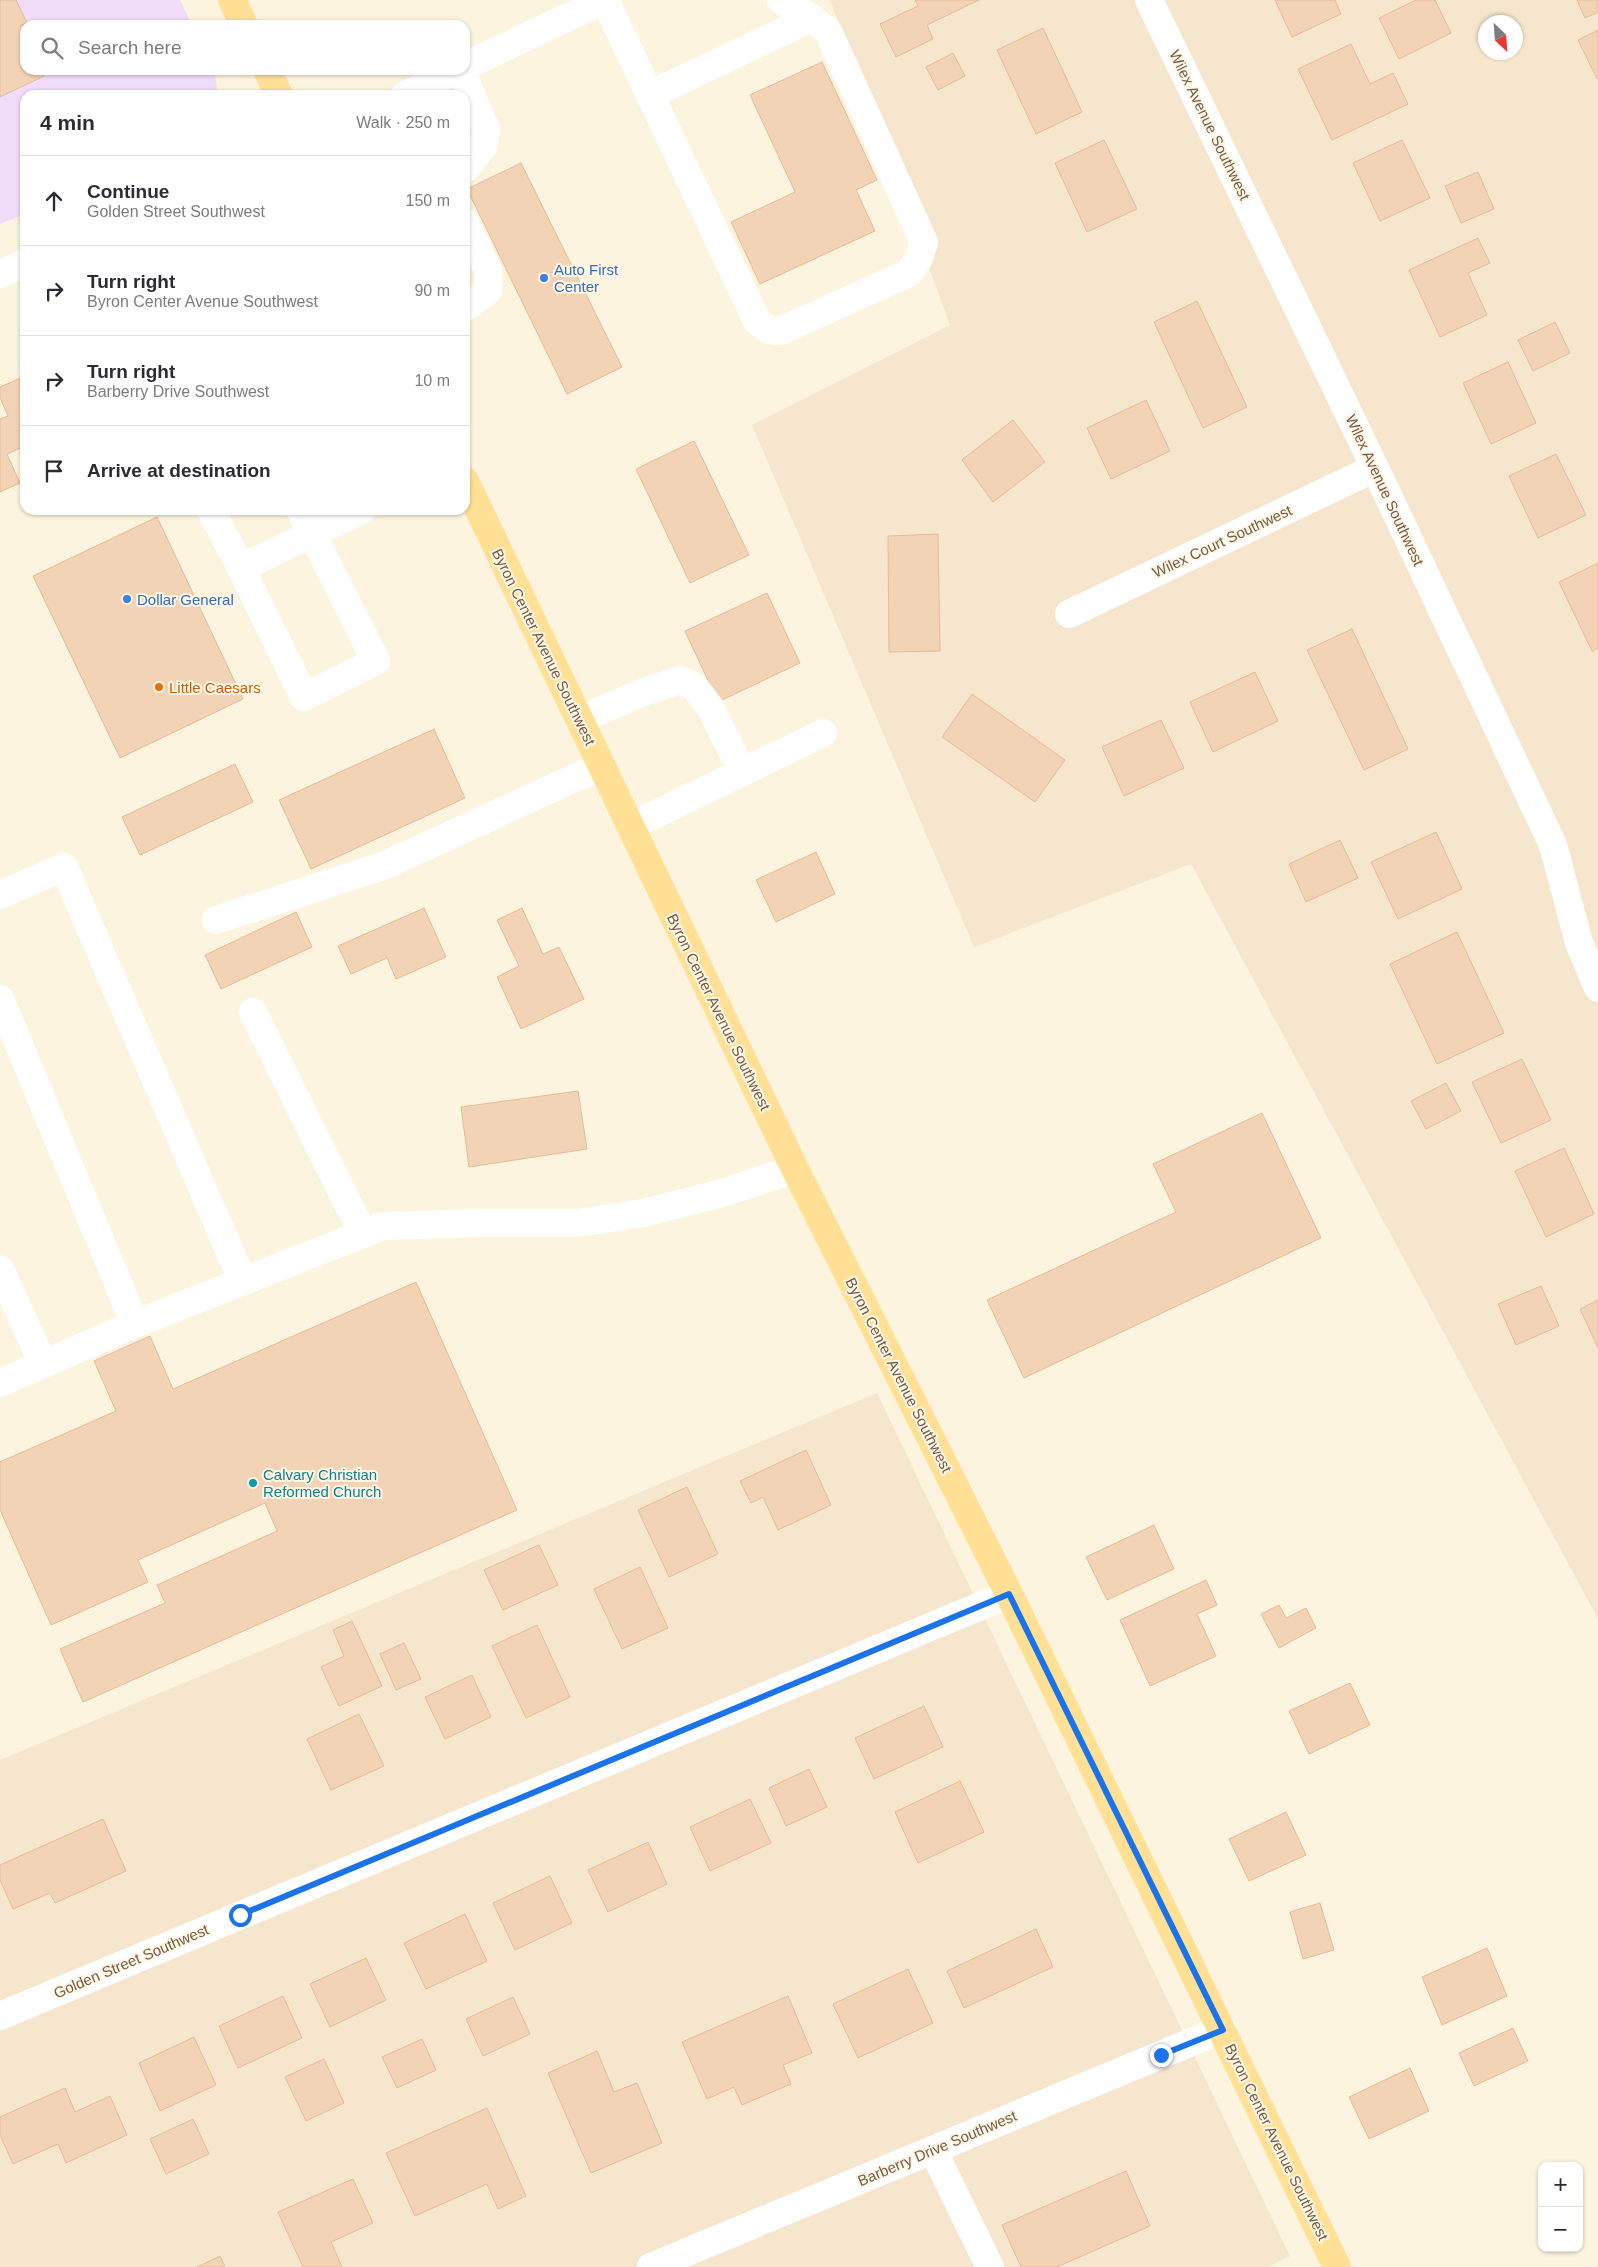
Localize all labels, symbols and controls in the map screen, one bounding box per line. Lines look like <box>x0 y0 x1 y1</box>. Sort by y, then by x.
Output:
north arrow <box>1478 15 1523 60</box>
search box <box>20 20 470 75</box>
icon: search <box>38 34 66 62</box>
text: Search here <box>78 37 182 58</box>
street label: Wilex Avenue Southwest <box>1166 47 1254 204</box>
text: 4 min <box>40 111 95 134</box>
text: Walk · 250 m <box>356 114 450 131</box>
text: Continue <box>87 181 169 202</box>
icon: ahead <box>40 187 68 215</box>
text: 150 m <box>406 192 450 209</box>
text: Golden Street Southwest <box>87 203 265 220</box>
place label: Auto First Center <box>554 261 619 295</box>
text: Turn right <box>87 271 175 292</box>
marker: Auto First Center <box>538 272 550 284</box>
icon: right <box>40 277 68 305</box>
text: 90 m <box>414 282 450 299</box>
text: Byron Center Avenue Southwest <box>87 293 318 310</box>
text: Turn right <box>87 361 175 382</box>
icon: right <box>40 367 68 395</box>
text: 10 m <box>414 372 450 389</box>
text: Barberry Drive Southwest <box>87 383 269 400</box>
street label: Wilex Avenue Southwest <box>1342 412 1428 569</box>
icon: arrive <box>40 457 68 485</box>
text: Arrive at destination <box>87 460 271 481</box>
street label: Wilex Court Southwest <box>1150 501 1295 581</box>
street label: Byron Center Avenue Southwest <box>489 546 599 749</box>
place label: Dollar General <box>137 591 234 608</box>
marker: Dollar General <box>121 593 133 605</box>
place label: Little Caesars <box>169 679 261 696</box>
marker: Little Caesars <box>153 681 165 693</box>
street label: Byron Center Avenue Southwest <box>664 911 774 1114</box>
street label: Byron Center Avenue Southwest <box>842 1275 956 1476</box>
place label: Calvary Christian Reformed Church <box>263 1466 381 1500</box>
marker: Calvary Christian Reformed Church <box>247 1477 259 1489</box>
route start <box>229 1904 252 1927</box>
street label: Golden Street Southwest <box>51 1920 212 2001</box>
street label: Byron Center Avenue Southwest <box>1222 2041 1332 2244</box>
route end <box>1150 2044 1173 2067</box>
street label: Barberry Drive Southwest <box>855 2106 1020 2189</box>
map controls <box>1538 2162 1583 2252</box>
button: + <box>1538 2162 1583 2207</box>
button: − <box>1538 2207 1583 2252</box>

